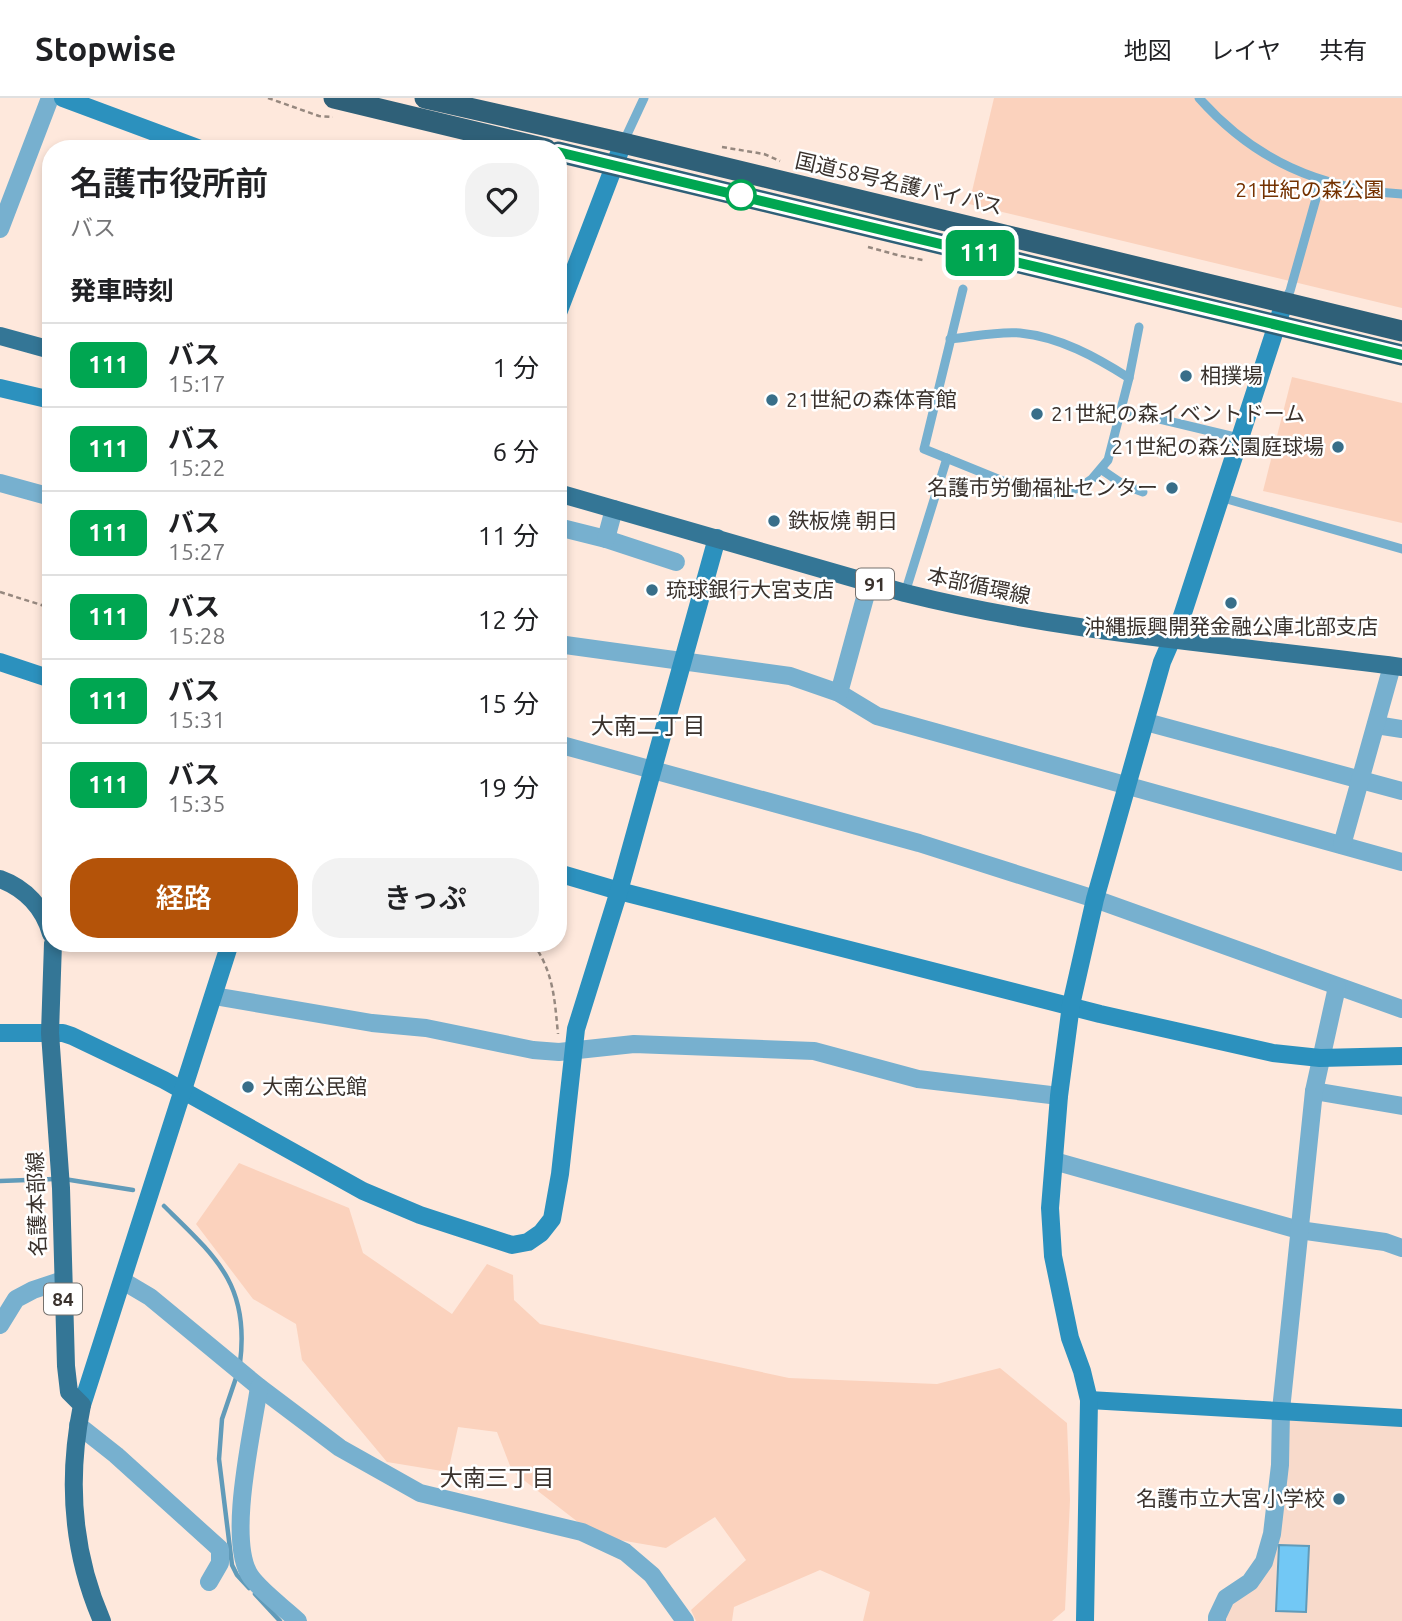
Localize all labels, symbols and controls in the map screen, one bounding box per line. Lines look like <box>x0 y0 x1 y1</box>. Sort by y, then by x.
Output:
text: Stopwise <box>35 30 176 67</box>
text: 地図 <box>1124 37 1172 64</box>
text: レイヤ <box>1210 37 1281 64</box>
text: 共有 <box>1319 37 1367 64</box>
street label: 国道58号名護バイパス <box>793 147 1005 219</box>
button: heart <box>465 163 539 237</box>
text: 名護市役所前 <box>70 164 268 201</box>
park label: 21世紀の森公園 <box>1235 177 1385 201</box>
unlabelled marker <box>726 180 756 210</box>
text: バス <box>70 215 116 240</box>
line badge: 111 <box>940 230 1020 276</box>
text: 111 <box>960 239 1000 266</box>
text: 発車時刻 <box>70 276 174 305</box>
text: バス <box>168 340 220 369</box>
text: 111 <box>88 351 129 378</box>
text: 1 分 <box>492 353 539 382</box>
place label: 相撲場 <box>1200 363 1263 387</box>
marker: 相撲場 <box>1178 368 1194 384</box>
text: 15:17 <box>168 371 226 396</box>
place label: 21世紀の森体育館 <box>786 387 957 411</box>
marker: 21世紀の森体育館 <box>764 392 780 408</box>
place label: 21世紀の森イベントドーム <box>1051 401 1305 425</box>
marker: 21世紀の森イベントドーム <box>1029 406 1045 422</box>
text: バス <box>168 424 220 453</box>
place label: 21世紀の森公園庭球場 <box>1111 434 1324 458</box>
text: 111 <box>88 435 129 462</box>
text: 6 分 <box>492 437 539 466</box>
marker: 21世紀の森公園庭球場 <box>1330 439 1346 455</box>
text: 15:22 <box>168 455 226 480</box>
place label: 名護市労働福祉センター <box>927 475 1158 499</box>
marker: 名護市労働福祉センター <box>1164 480 1180 496</box>
text: バス <box>168 508 220 537</box>
place label: 鉄板燒 朝日 <box>788 508 898 532</box>
marker: 鉄板燒 朝日 <box>766 513 782 529</box>
text: 111 <box>88 519 129 546</box>
text: 11 分 <box>478 521 539 550</box>
text: 15:27 <box>168 539 226 564</box>
street label: 本部循環線 <box>925 562 1033 608</box>
road number: 91 <box>856 569 894 600</box>
place label: 琉球銀行大宮支店 <box>666 577 834 601</box>
marker: 琉球銀行大宮支店 <box>644 582 660 598</box>
text: バス <box>168 592 220 621</box>
marker: 沖縄振興開発金融公庫北部支店 <box>1223 595 1239 611</box>
text: 111 <box>88 603 129 630</box>
text: 12 分 <box>478 605 539 634</box>
place label: 沖縄振興開発金融公庫北部支店 <box>1084 614 1378 638</box>
text: 15:28 <box>168 623 226 648</box>
text: バス <box>168 676 220 705</box>
text: 111 <box>88 687 129 714</box>
text: 15 分 <box>478 689 539 718</box>
text: 15:31 <box>168 707 226 732</box>
district label: 大南二丁目 <box>591 713 706 738</box>
text: バス <box>168 760 220 789</box>
text: 111 <box>88 771 129 798</box>
text: 19 分 <box>478 773 539 802</box>
text: 15:35 <box>168 791 226 816</box>
button: 経路 <box>70 858 298 938</box>
button: きっぷ <box>312 858 539 938</box>
place label: 大南公民館 <box>262 1074 367 1098</box>
marker: 大南公民館 <box>240 1079 256 1095</box>
street label: 名護本部線 <box>22 1151 50 1257</box>
road number: 84 <box>44 1284 82 1315</box>
district label: 大南三丁目 <box>440 1465 555 1490</box>
place label: 名護市立大宮小学校 <box>1136 1486 1325 1510</box>
marker: 名護市立大宮小学校 <box>1331 1491 1347 1507</box>

